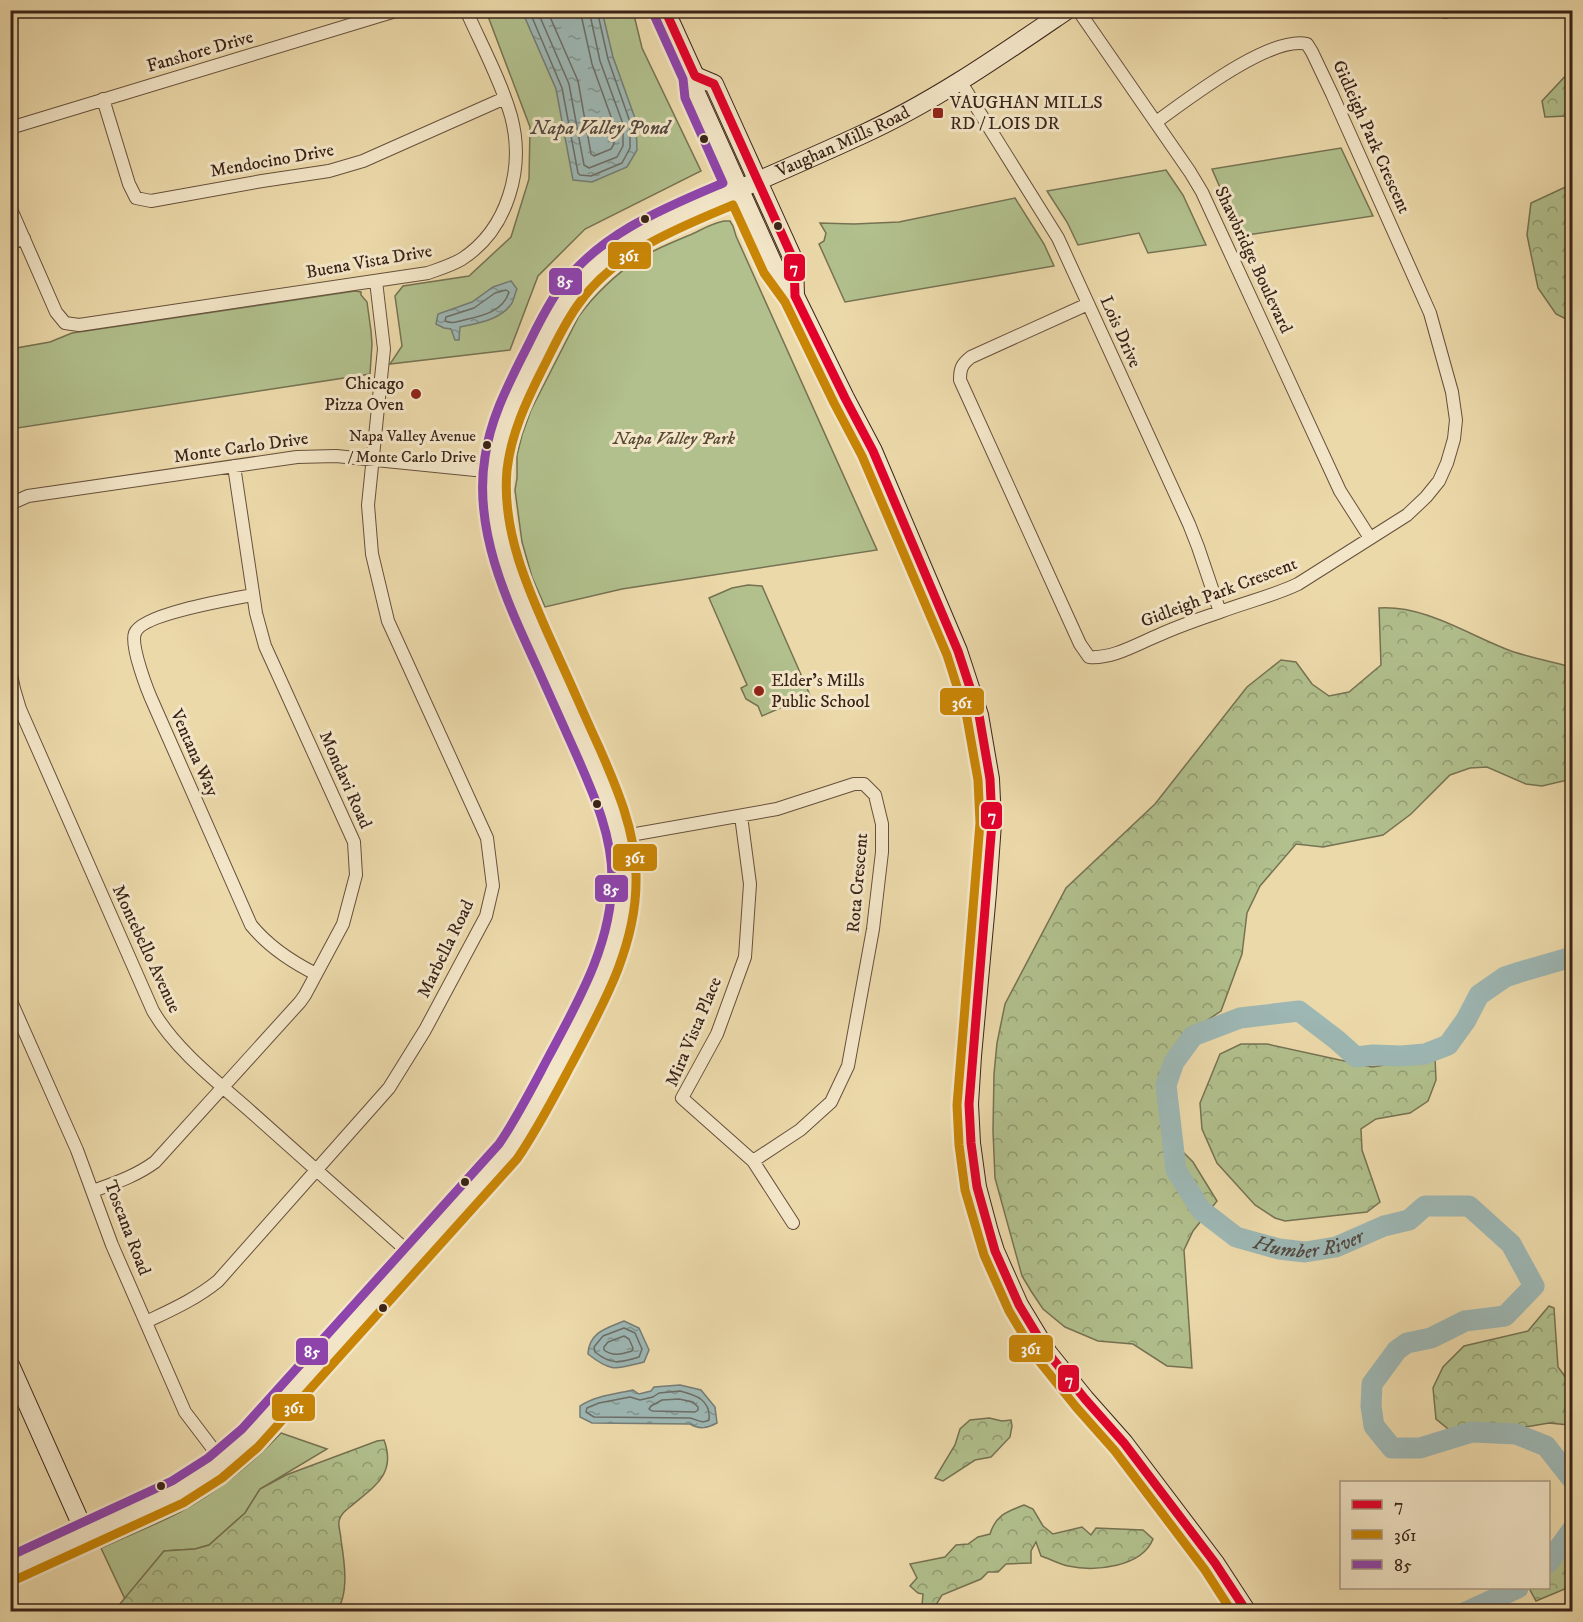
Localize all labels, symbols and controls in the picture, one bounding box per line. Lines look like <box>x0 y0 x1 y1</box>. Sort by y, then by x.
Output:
street label: Fanshore Drive <box>144 26 256 78</box>
street label: Gidleigh Park Crescent <box>1327 57 1415 217</box>
place label: VAUGHAN MILLS RD / LOIS DR <box>949 92 1103 135</box>
street label: Vaughan Mills Road <box>772 102 914 183</box>
marker: VAUGHAN MILLS RD / LOIS DR <box>931 106 945 120</box>
water label: Napa Valley Pond <box>530 116 673 141</box>
unlabelled marker <box>698 133 710 145</box>
street label: Mendocino Drive <box>208 139 336 183</box>
street label: Shawbridge Boulevard <box>1209 183 1297 337</box>
unlabelled marker <box>639 213 651 225</box>
unlabelled marker <box>772 220 784 232</box>
street label: Buena Vista Drive <box>304 240 434 284</box>
line badge: 361 <box>607 241 652 270</box>
text: 361 <box>619 246 639 266</box>
line badge: 7 <box>783 253 806 282</box>
text: 7 <box>790 258 798 278</box>
line badge: 85 <box>548 267 583 296</box>
text: 85 <box>557 272 573 292</box>
street label: Lois Drive <box>1094 293 1146 371</box>
place label: Chicago Pizza Oven <box>324 373 405 416</box>
marker: Chicago Pizza Oven <box>409 387 423 401</box>
place label: Napa Valley Avenue / Monte Carlo Drive <box>348 426 476 467</box>
street label: Monte Carlo Drive <box>172 428 310 468</box>
park label: Napa Valley Park <box>612 428 735 450</box>
marker: Napa Valley Avenue / Monte Carlo Drive <box>481 439 493 451</box>
street label: Gidleigh Park Crescent <box>1138 553 1300 633</box>
place label: Elder's Mills Public School <box>771 670 870 713</box>
marker: Elder's Mills Public School <box>752 684 766 698</box>
line badge: 361 <box>939 687 985 716</box>
text: 361 <box>952 693 972 713</box>
street label: Ventana Way <box>165 705 223 800</box>
street label: Mondavi Road <box>314 728 376 832</box>
unlabelled marker <box>591 798 603 810</box>
line badge: 7 <box>980 801 1003 830</box>
text: 7 <box>988 806 996 826</box>
street label: Rota Crescent <box>843 832 873 934</box>
line badge: 361 <box>612 843 658 872</box>
text: 361 <box>625 848 645 868</box>
line badge: 85 <box>594 874 629 903</box>
text: 85 <box>603 880 619 900</box>
street label: Montebello Avenue <box>107 882 185 1016</box>
street label: Marbella Road <box>413 896 479 1002</box>
street label: Mira Vista Place <box>661 974 727 1090</box>
unlabelled marker <box>459 1176 471 1188</box>
street label: Toscana Road <box>99 1177 155 1279</box>
water label: Humber River <box>1250 1223 1369 1264</box>
unlabelled marker <box>377 1302 389 1314</box>
line badge: 361 <box>1008 1334 1054 1363</box>
line badge: 85 <box>295 1337 329 1366</box>
text: 361 <box>1021 1339 1041 1359</box>
text: 85 <box>304 1342 320 1362</box>
line badge: 7 <box>1057 1364 1080 1393</box>
text: 7 <box>1065 1370 1073 1390</box>
line badge: 361 <box>271 1393 316 1422</box>
text: 361 <box>284 1398 304 1418</box>
unlabelled marker <box>155 1480 167 1492</box>
legend <box>1340 1481 1550 1589</box>
text: 7 <box>1394 1495 1403 1517</box>
text: 361 <box>1394 1525 1417 1547</box>
text: 85 <box>1394 1555 1412 1577</box>

